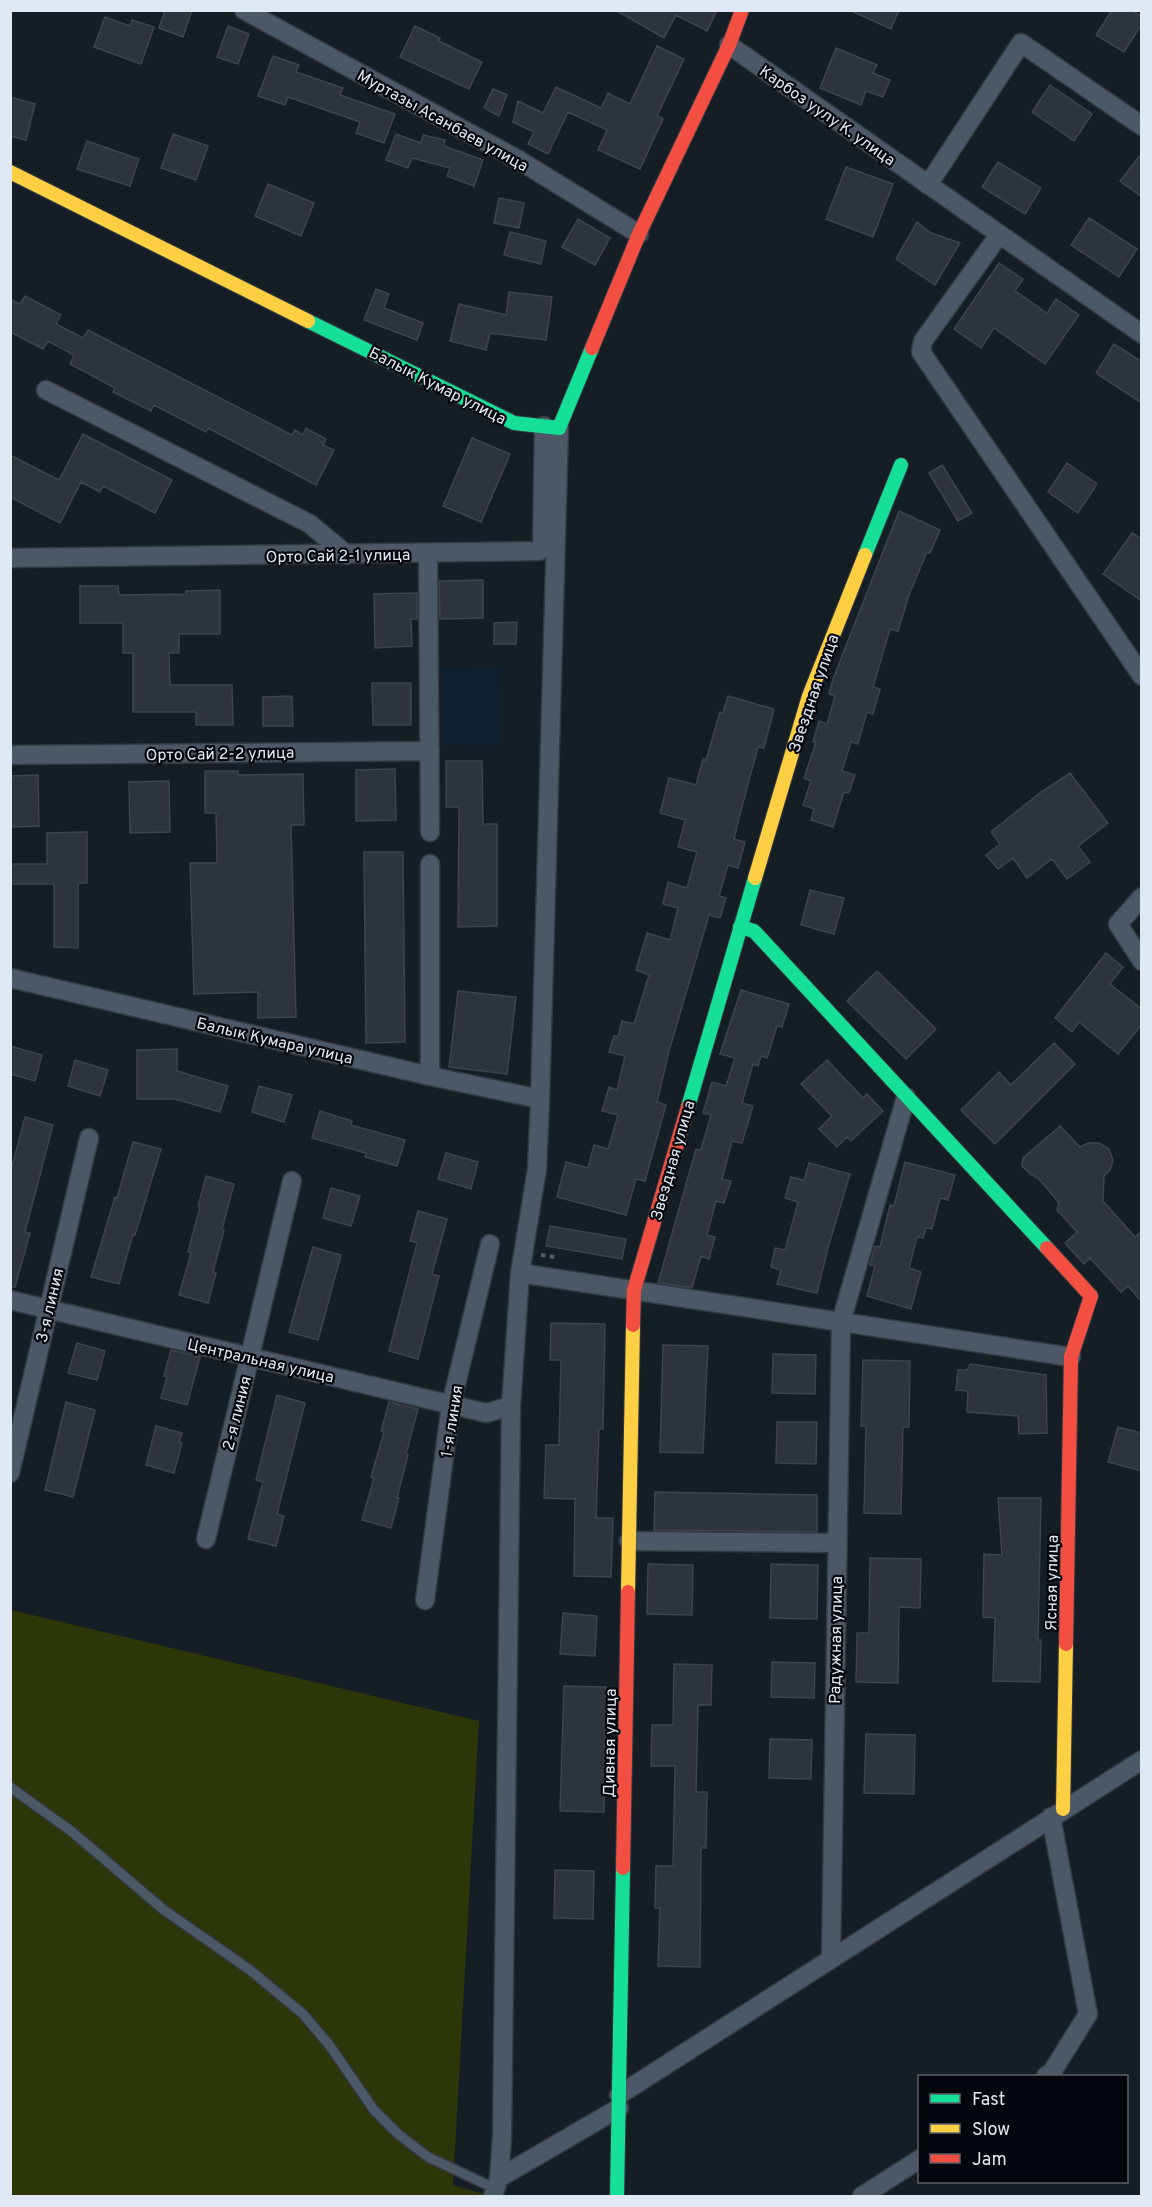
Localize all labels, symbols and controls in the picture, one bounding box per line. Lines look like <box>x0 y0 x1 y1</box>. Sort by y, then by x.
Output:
street label: Карбоз уулу К. улица <box>755 62 899 171</box>
street label: Муртазы Асанбаев улица <box>353 66 531 177</box>
street label: Балык Кумар улица <box>365 344 509 430</box>
street label: Орто Сай 2-1 улица <box>265 546 411 568</box>
street label: Звездная улица <box>785 632 845 755</box>
street label: Орто Сай 2-2 улица <box>146 744 295 766</box>
street label: Балык Кумара улица <box>194 1014 355 1070</box>
street label: Звездная улица <box>647 1098 701 1223</box>
street label: 3-я линия <box>33 1266 69 1345</box>
street label: Центральная улица <box>185 1335 336 1389</box>
street label: 2-я линия <box>219 1374 257 1453</box>
street label: 1-я линия <box>437 1384 469 1459</box>
street label: Ясная улица <box>1042 1535 1064 1631</box>
street label: Радужная улица <box>826 1576 848 1704</box>
street label: Дивная улица <box>600 1688 622 1798</box>
legend <box>918 2075 1128 2183</box>
text: Fast <box>972 2089 1005 2112</box>
text: Slow <box>972 2119 1010 2142</box>
text: Jam <box>972 2149 1007 2172</box>

